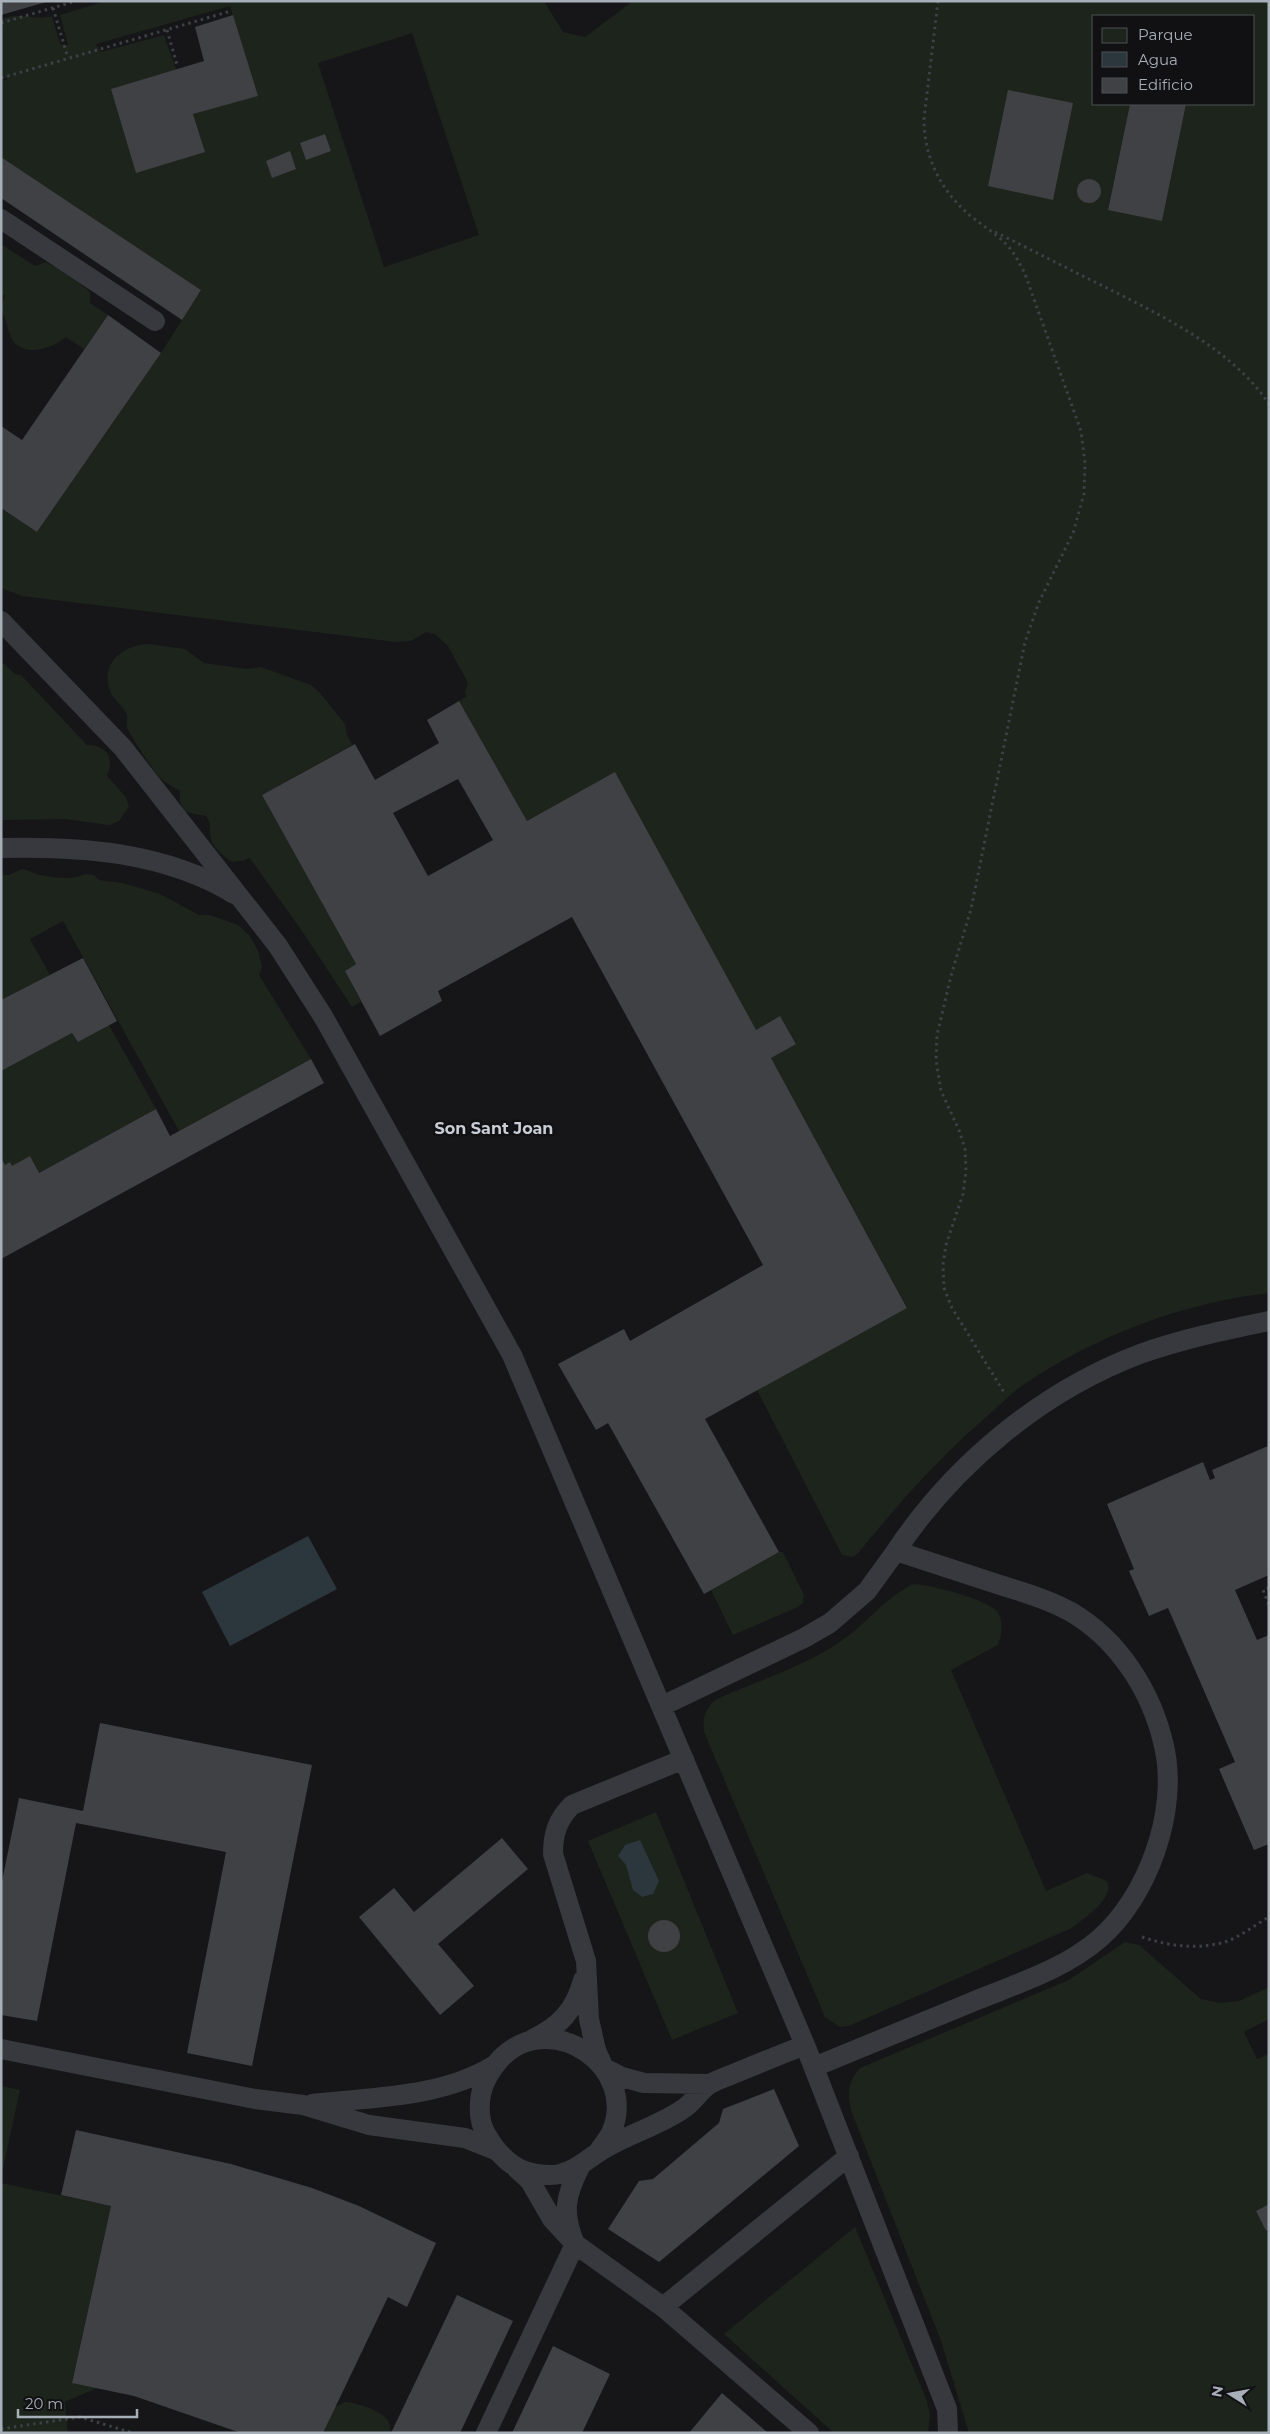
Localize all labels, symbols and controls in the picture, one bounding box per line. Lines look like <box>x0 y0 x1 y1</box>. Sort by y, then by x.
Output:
legend <box>1092 15 1255 105</box>
text: Parque <box>1138 25 1193 44</box>
text: Agua <box>1138 50 1178 69</box>
text: Edificio <box>1138 75 1193 94</box>
district label: Son Sant Joan <box>435 1119 553 1138</box>
north arrow <box>1205 2369 1255 2419</box>
text: N <box>1207 2384 1227 2399</box>
scale bar <box>18 2386 136 2418</box>
text: 20 m <box>25 2394 63 2413</box>

